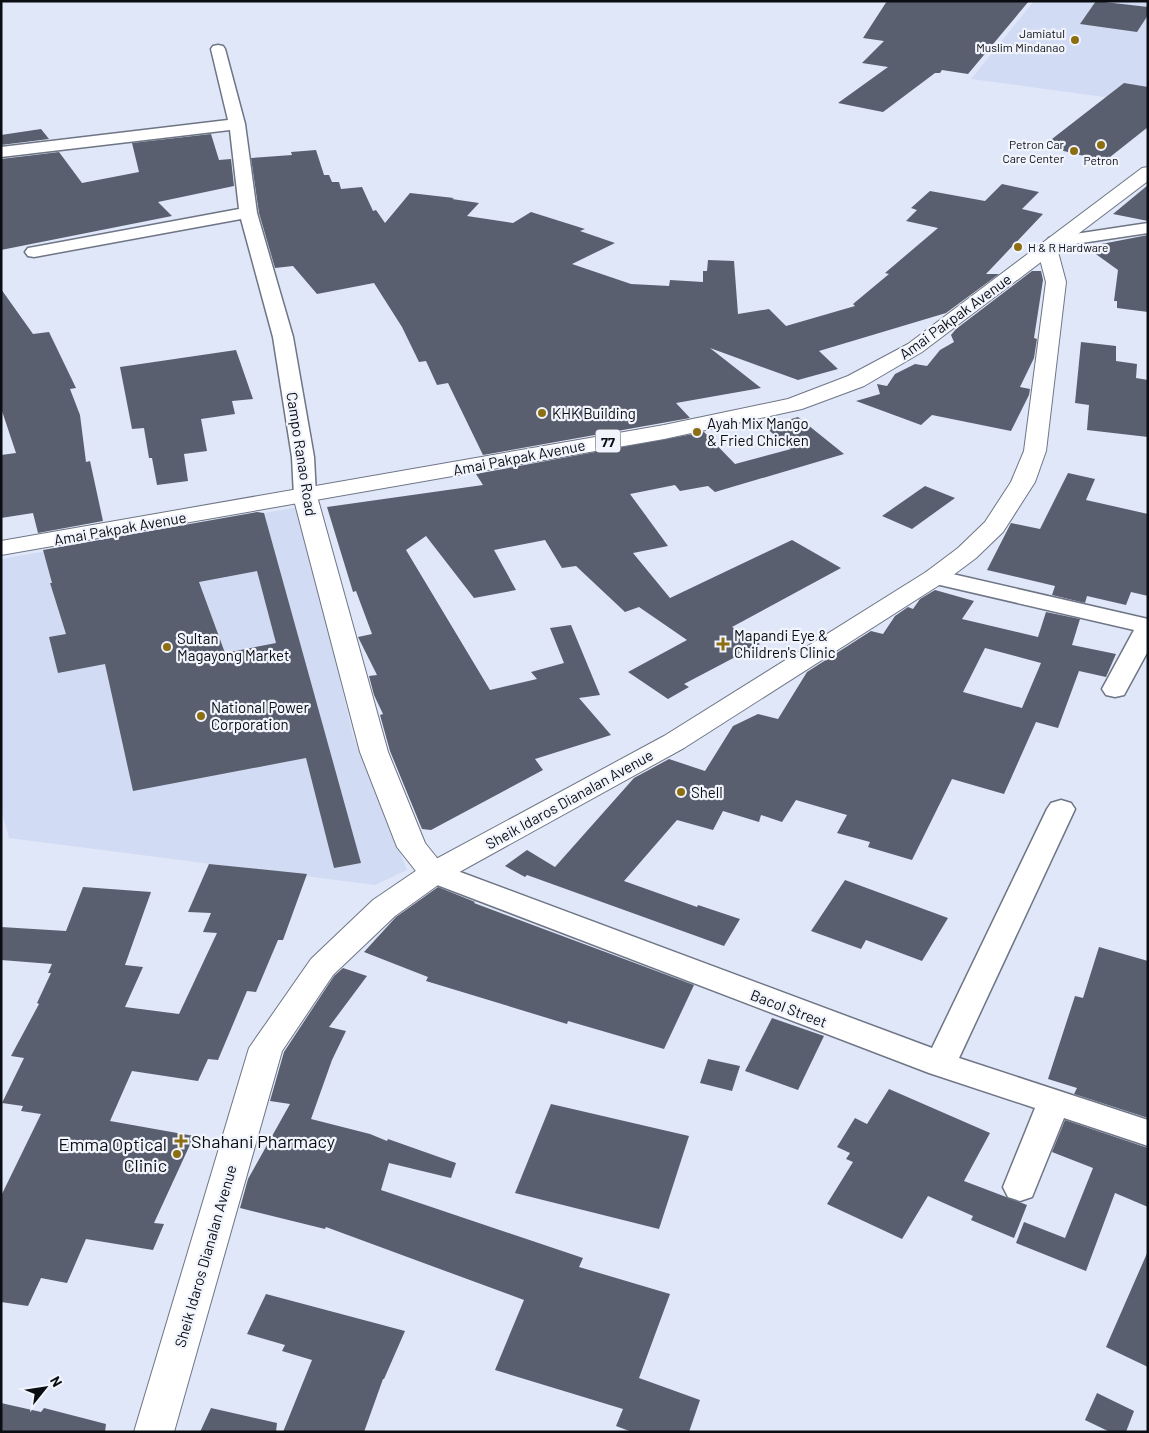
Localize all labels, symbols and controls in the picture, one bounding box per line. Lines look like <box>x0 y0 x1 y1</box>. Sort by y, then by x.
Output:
place label: Jamiatul Muslim Mindanao <box>976 26 1065 54</box>
marker: Jamiatul Muslim Mindanao <box>1069 34 1081 46</box>
place label: Petron Car Care Center <box>1002 137 1065 165</box>
marker: Petron <box>1095 139 1107 151</box>
marker: Petron Car Care Center <box>1068 145 1080 157</box>
place label: Petron <box>1084 153 1118 167</box>
place label: H & R Hardware <box>1028 240 1109 254</box>
marker: H & R Hardware <box>1012 241 1024 253</box>
street label: Amai Pakpak Avenue <box>895 269 1015 363</box>
street label: Campo Ranao Road <box>283 391 321 517</box>
place label: KHK Building <box>552 404 636 422</box>
marker: KHK Building <box>536 407 548 419</box>
place label: Ayah Mix Mango & Fried Chicken <box>707 414 809 449</box>
marker: Ayah Mix Mango & Fried Chicken <box>691 426 703 438</box>
road number: 77 <box>596 430 620 452</box>
street label: Amai Pakpak Avenue <box>451 435 587 479</box>
street label: Amai Pakpak Avenue <box>52 507 188 549</box>
place label: Mapandi Eye & Children's Clinic <box>734 626 836 661</box>
place label: Sultan Magayong Market <box>177 629 289 664</box>
marker: Mapandi Eye & Children's Clinic <box>716 637 730 651</box>
marker: Sultan Magayong Market <box>161 641 173 653</box>
place label: National Power Corporation <box>211 698 309 733</box>
marker: National Power Corporation <box>195 710 207 722</box>
street label: Sheik Idaros Dianalan Avenue <box>482 745 656 853</box>
place label: Shell <box>691 783 723 801</box>
marker: Shell <box>675 786 687 798</box>
street label: Bacol Street <box>748 985 830 1031</box>
place label: Shahani Pharmacy <box>191 1130 335 1152</box>
place label: Emma Optical Clinic <box>59 1133 167 1176</box>
marker: Shahani Pharmacy <box>175 1135 187 1147</box>
marker: Emma Optical Clinic <box>171 1148 183 1160</box>
street label: Sheik Idaros Dianalan Avenue <box>170 1163 240 1349</box>
north arrow <box>20 1363 70 1413</box>
text: N <box>47 1373 66 1390</box>

